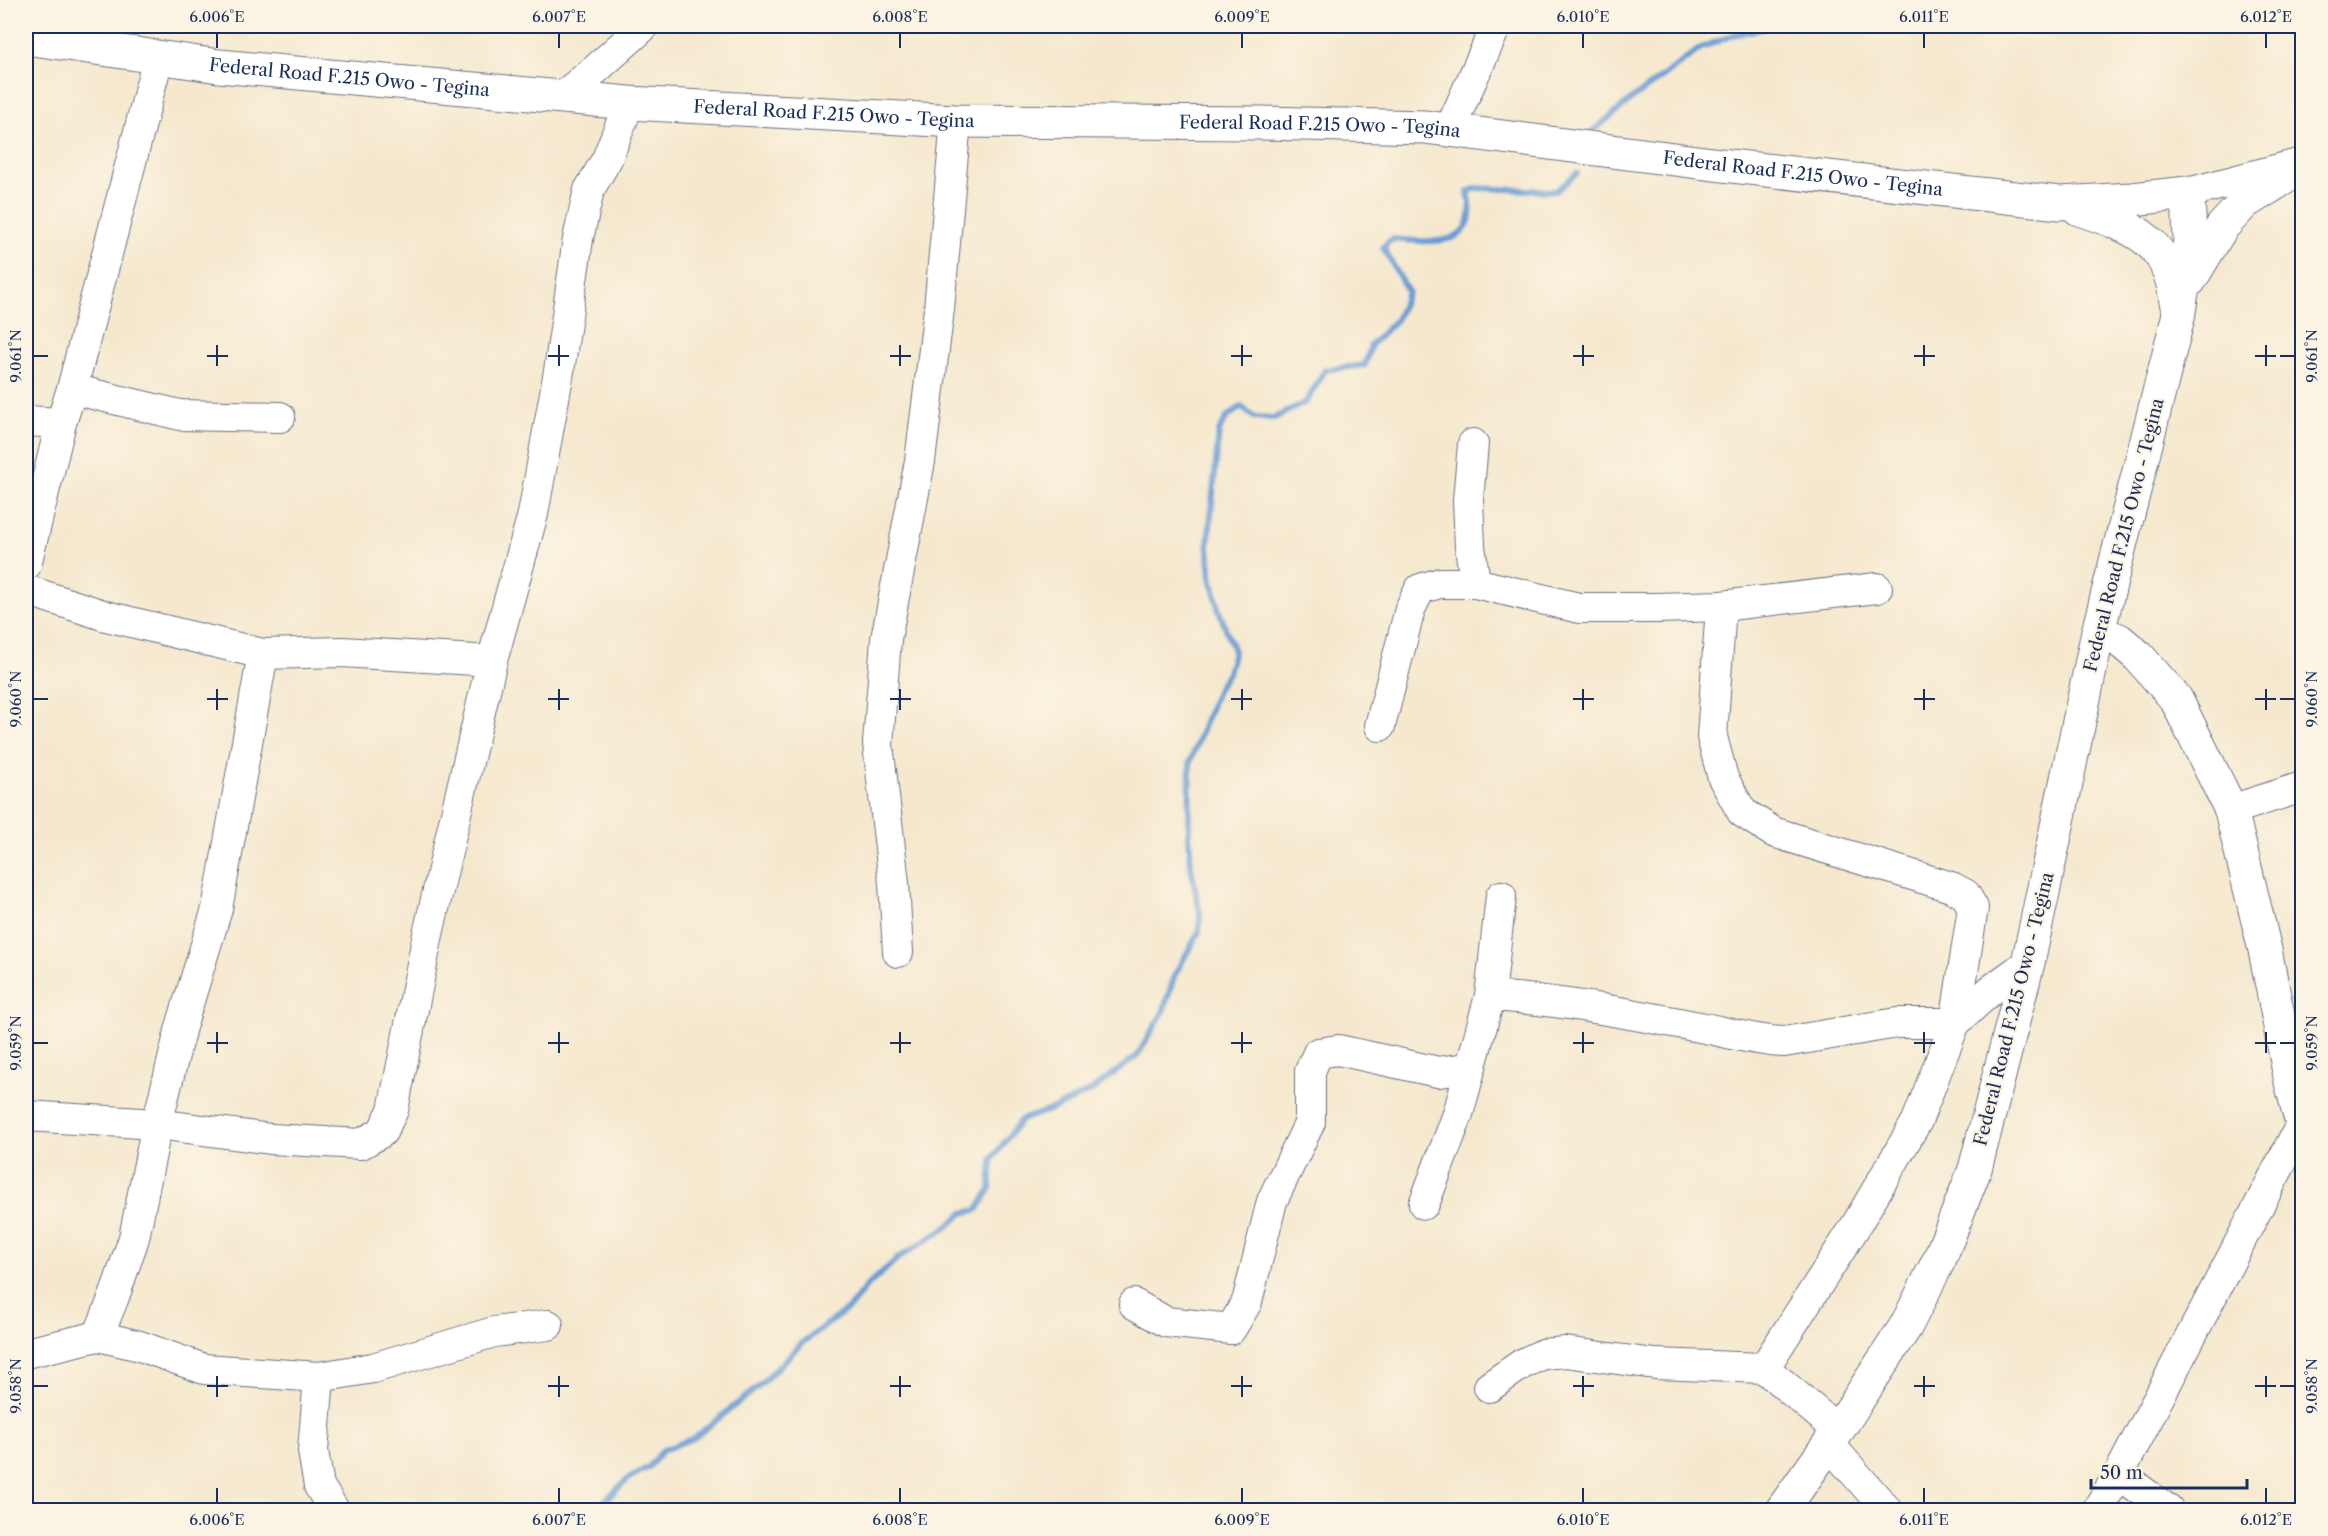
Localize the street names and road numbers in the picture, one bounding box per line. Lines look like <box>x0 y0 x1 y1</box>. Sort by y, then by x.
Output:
street label: Federal Road F.215 Owo - Tegina <box>208 54 491 101</box>
street label: Federal Road F.215 Owo - Tegina <box>693 96 975 132</box>
street label: Federal Road F.215 Owo - Tegina <box>1179 111 1462 143</box>
street label: Federal Road F.215 Owo - Tegina <box>1662 147 1945 201</box>
street label: Federal Road F.215 Owo - Tegina <box>2079 395 2169 674</box>
street label: Federal Road F.215 Owo - Tegina <box>1969 869 2059 1148</box>

